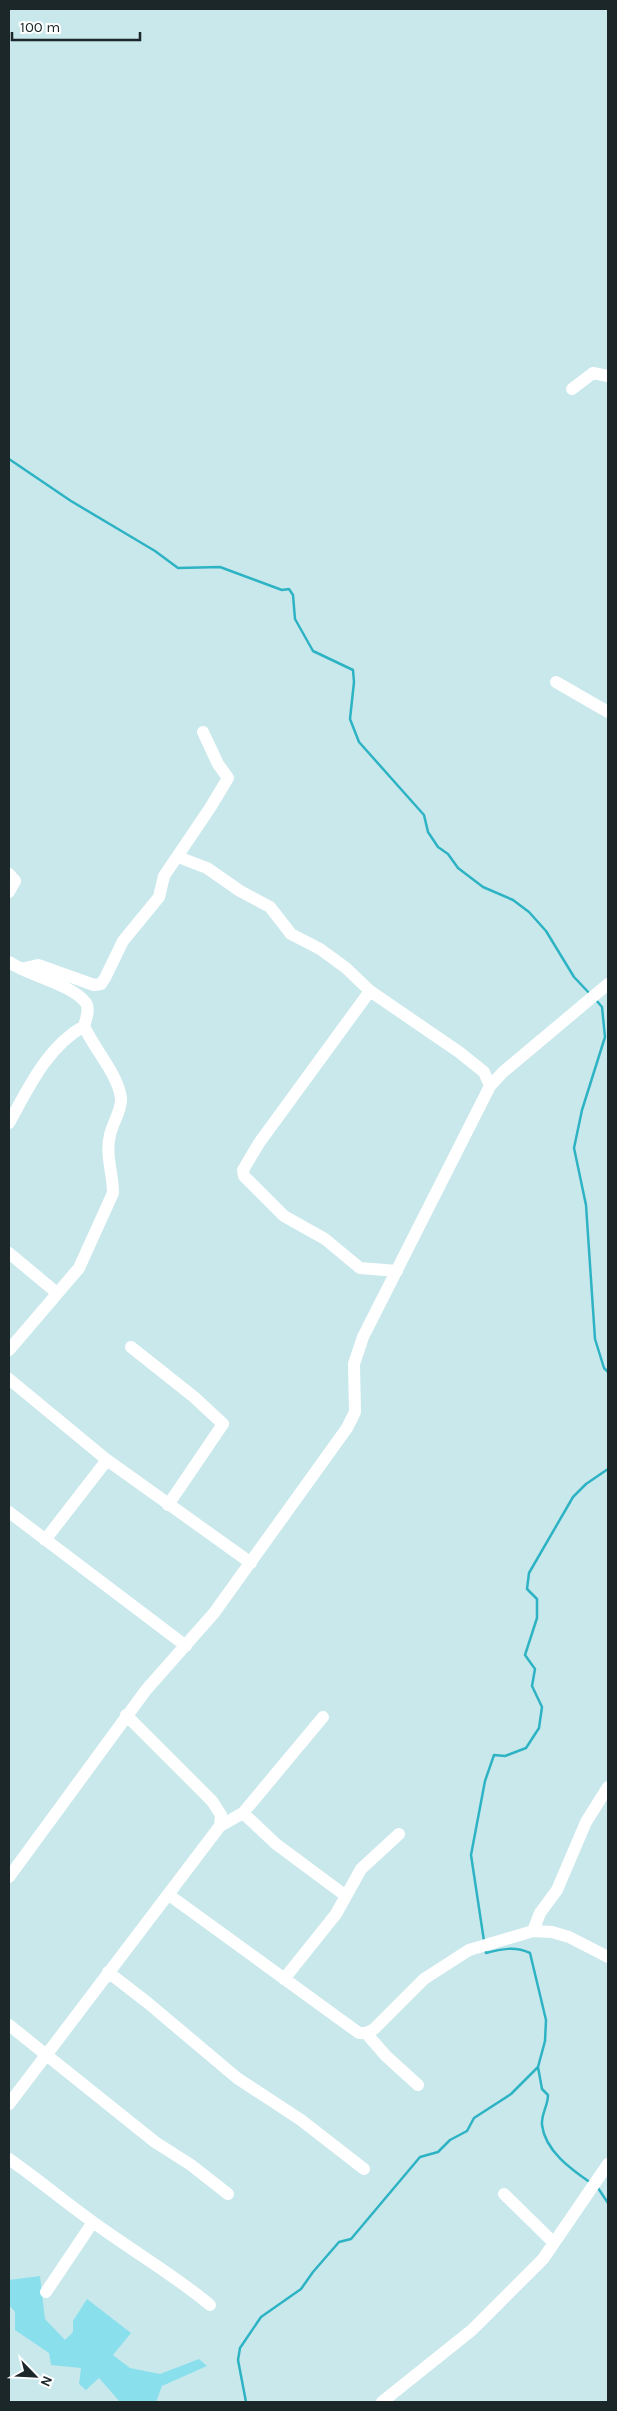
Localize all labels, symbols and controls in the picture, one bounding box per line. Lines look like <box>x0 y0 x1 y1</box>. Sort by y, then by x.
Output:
scale bar <box>12 10 140 42</box>
text: 100 m <box>20 18 60 36</box>
north arrow <box>10 2351 60 2401</box>
text: N <box>37 2373 56 2389</box>

